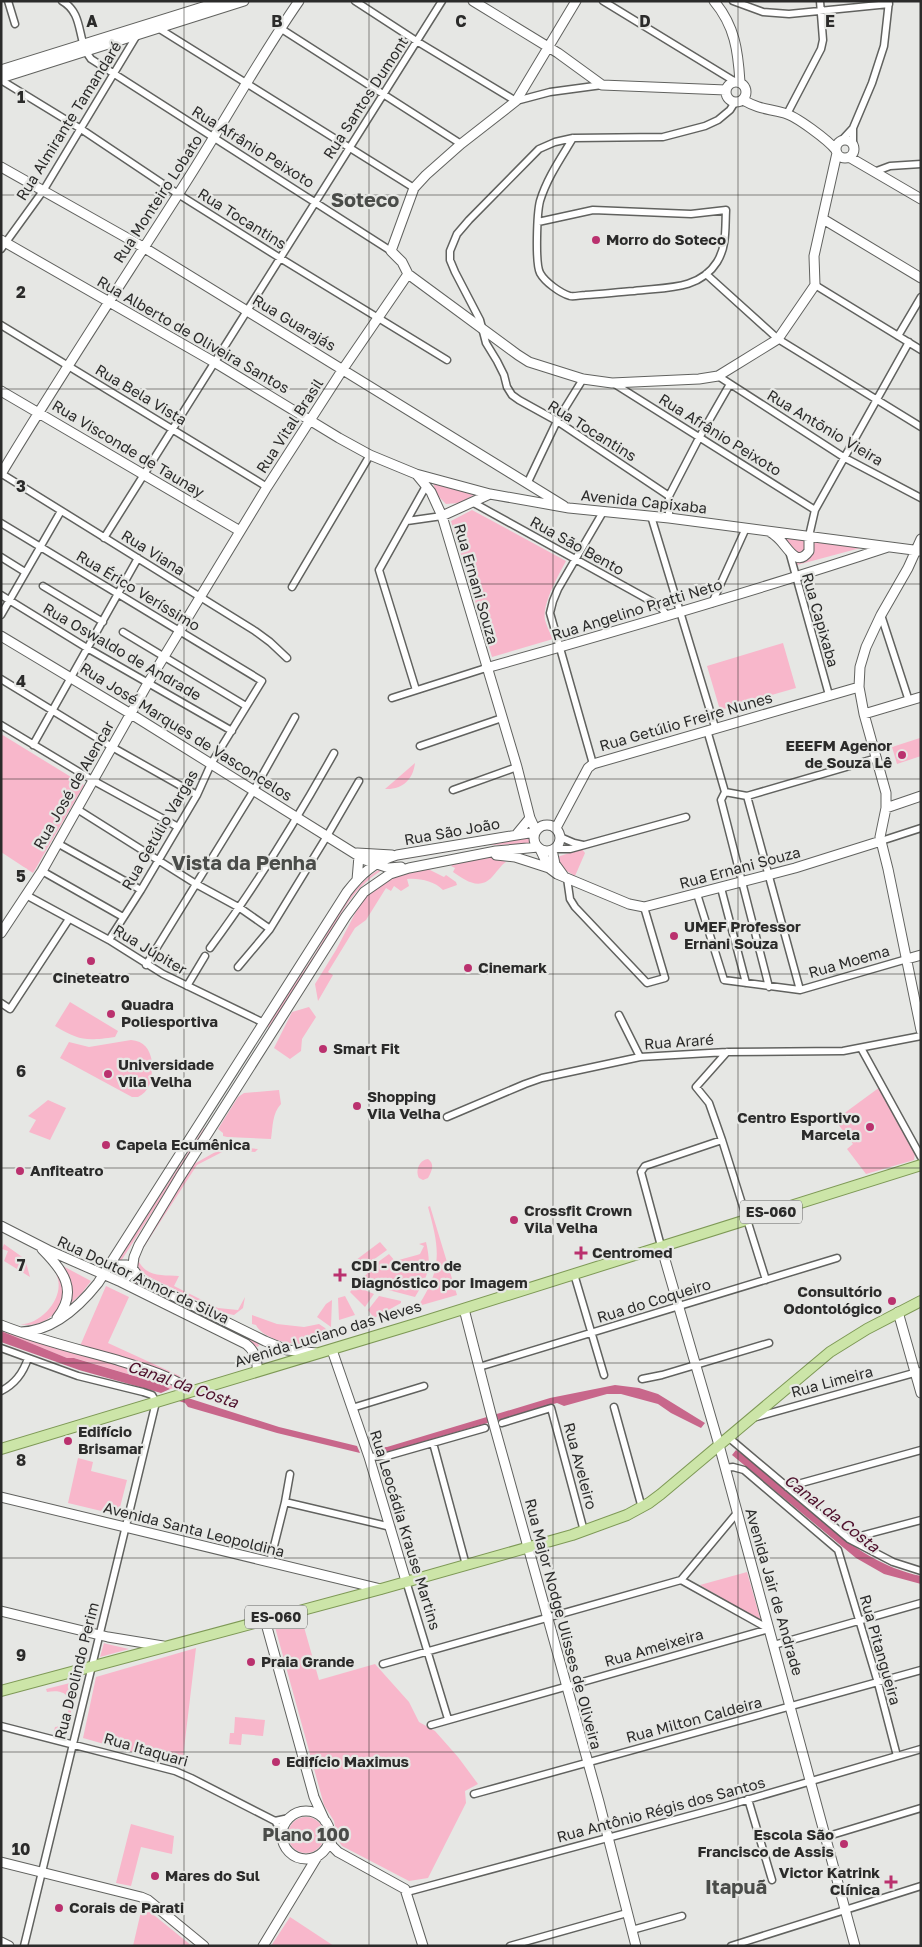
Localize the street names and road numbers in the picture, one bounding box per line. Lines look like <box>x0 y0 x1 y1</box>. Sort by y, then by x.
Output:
street label: Rua Santos Dumont <box>319 33 411 162</box>
street label: Rua Almirante Tamandaré <box>12 37 125 203</box>
street label: Rua Afrânio Peixoto <box>189 101 318 191</box>
street label: Rua Monteiro Lobato <box>109 131 205 266</box>
street label: Rua Tocantins <box>195 184 290 253</box>
street label: Rua Alberto de Oliveira Santos <box>94 272 293 397</box>
street label: Rua Guarajás <box>250 290 339 354</box>
street label: Rua Bela Vista <box>93 360 191 429</box>
street label: Rua Vital Brasil <box>252 375 327 476</box>
street label: Rua Antõnio Vieira <box>764 385 887 469</box>
street label: Rua Afrânio Peixoto <box>656 389 785 479</box>
street label: Rua Visconde de Taunay <box>49 396 208 501</box>
street label: Rua Tocantins <box>545 396 640 465</box>
street label: Avenida Capixaba <box>580 485 708 517</box>
street label: Rua São Bento <box>527 512 628 578</box>
street label: Rua Ernani Souza <box>451 521 503 646</box>
street label: Rua Viana <box>118 526 189 579</box>
street label: Rua Érico Veríssimo <box>73 546 204 634</box>
street label: Rua Capixaba <box>799 570 843 669</box>
street label: Rua Angelino Pratti Neto <box>549 574 724 644</box>
street label: Rua Oswaldo de Andrade <box>40 598 205 704</box>
street label: Rua José Marques de Vasconcelos <box>77 658 296 804</box>
street label: Rua Getúlio Freire Nunes <box>597 688 774 754</box>
street label: Rua José de Alencar <box>29 717 117 852</box>
street label: Rua Getúlio Vargas <box>117 766 201 893</box>
street label: Rua São João <box>403 814 501 848</box>
street label: Rua Ernani Souza <box>677 842 802 892</box>
street label: Rua Júpiter <box>111 920 191 978</box>
street label: Rua Moema <box>806 941 891 981</box>
street label: Rua Araré <box>643 1030 715 1052</box>
road number: ES-060 <box>740 1200 802 1224</box>
street label: Rua Doutor Annor da Silva <box>55 1231 232 1327</box>
street label: Rua do Coqueiro <box>595 1274 713 1326</box>
street label: Avenida Luciano das Neves <box>232 1296 423 1370</box>
street label: Rua Limeira <box>789 1361 875 1401</box>
street label: Rua Aveleiro <box>561 1420 601 1511</box>
street label: Rua Leocádia Krause Martins <box>367 1428 445 1632</box>
street label: Rua Major Nodge Ulisses de Oliveira <box>522 1496 606 1751</box>
street label: Avenida Santa Leopoldina <box>102 1498 287 1560</box>
street label: Avenida Jair de Andrade <box>742 1506 808 1678</box>
street label: Rua Pitangueira <box>857 1592 905 1707</box>
street label: Rua Deolindo Perim <box>50 1600 102 1741</box>
road number: ES-060 <box>245 1605 307 1628</box>
street label: Rua Ameixeira <box>602 1624 705 1670</box>
street label: Rua Milton Caldeira <box>624 1692 764 1746</box>
street label: Rua Itaquari <box>102 1728 191 1770</box>
street label: Rua Antônio Régis dos Santos <box>555 1773 767 1846</box>

